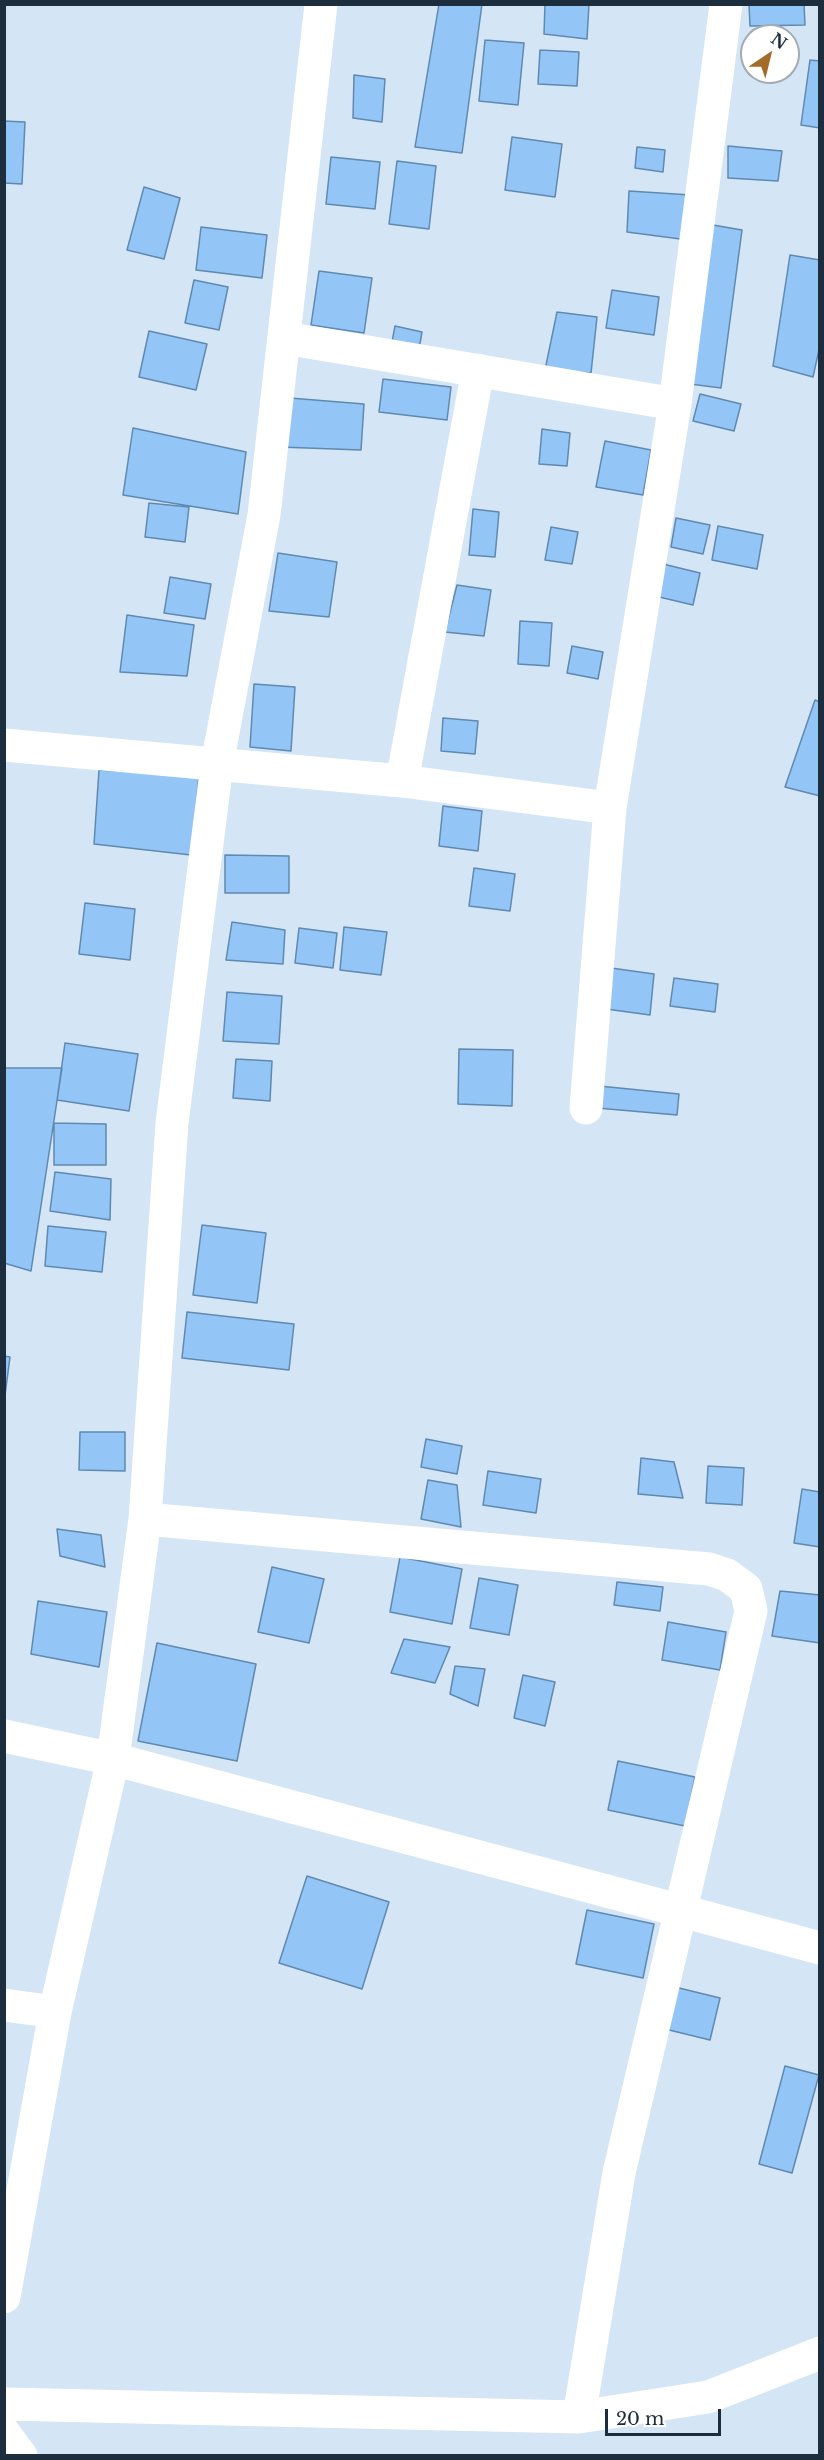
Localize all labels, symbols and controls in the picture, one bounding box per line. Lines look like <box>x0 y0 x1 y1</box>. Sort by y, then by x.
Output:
north arrow <box>740 24 800 84</box>
text: N <box>767 28 791 53</box>
scale bar <box>608 2397 724 2435</box>
text: 20 m <box>616 2408 664 2430</box>

